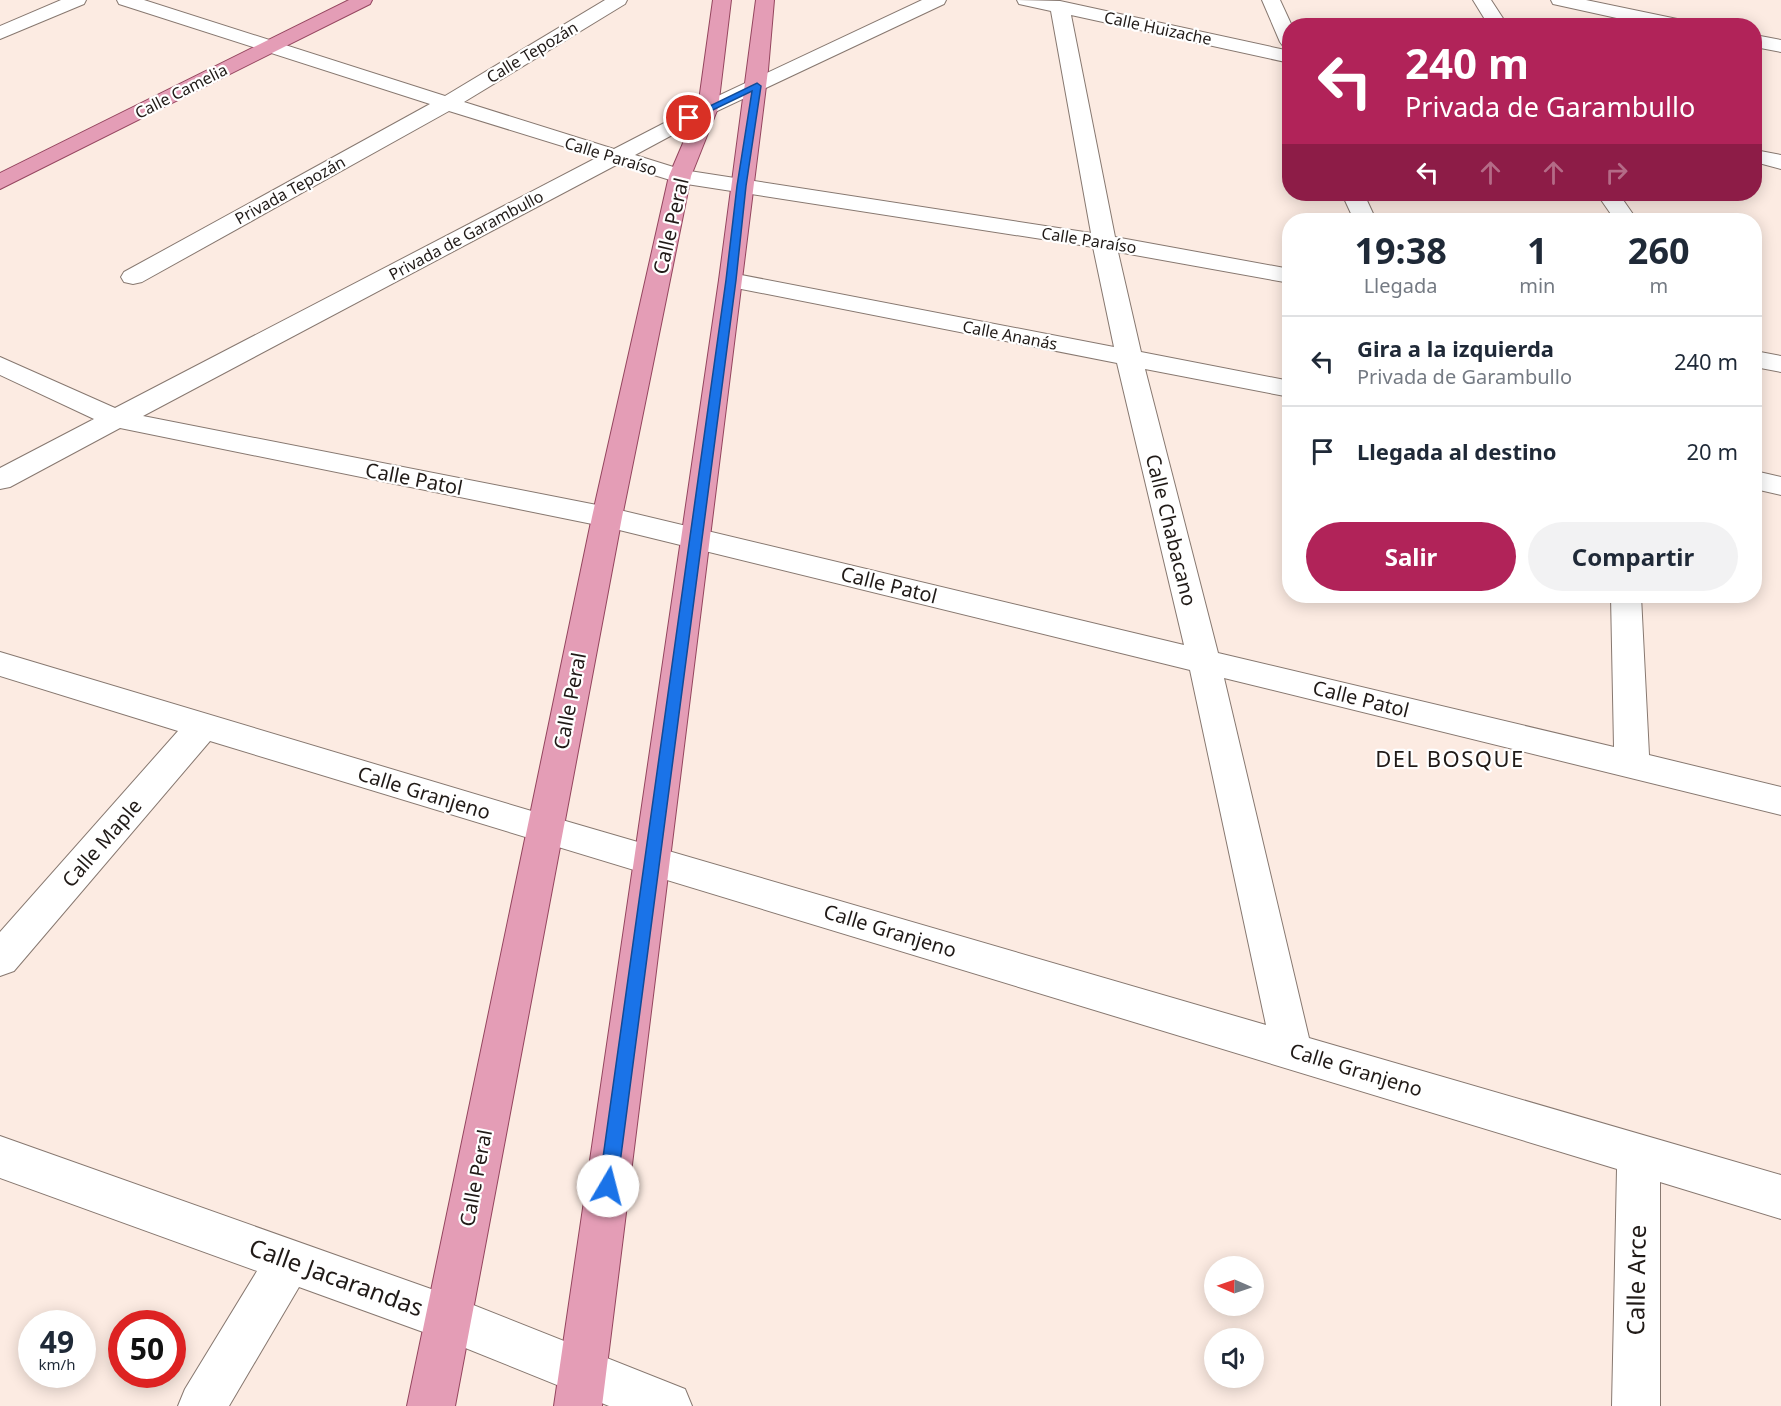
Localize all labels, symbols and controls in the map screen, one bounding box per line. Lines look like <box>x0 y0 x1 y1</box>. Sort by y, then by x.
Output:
street label: Calle Huizache <box>1102 6 1214 50</box>
street label: Calle Tepozán <box>482 16 582 88</box>
text: 240 m <box>1405 34 1529 91</box>
icon: left <box>1306 42 1384 120</box>
street label: Calle Camelia <box>131 58 231 124</box>
text: Privada de Garambullo <box>1405 88 1695 125</box>
pin <box>663 92 714 143</box>
icon: arrive <box>672 101 705 134</box>
street label: Calle Paraíso <box>562 131 660 181</box>
street label: Privada Tepozán <box>231 151 349 229</box>
icon: left <box>1411 156 1444 189</box>
icon: ahead <box>1474 156 1507 189</box>
icon: ahead <box>1537 156 1570 189</box>
icon: right <box>1600 156 1633 189</box>
street label: Calle Peral <box>646 175 695 277</box>
street label: Privada de Garambullo <box>385 185 547 285</box>
street label: Calle Paraíso <box>1040 222 1138 258</box>
text: 19:38 <box>1354 226 1447 275</box>
text: 1 <box>1527 226 1548 275</box>
text: 260 <box>1628 226 1690 275</box>
text: Llegada <box>1364 272 1438 299</box>
text: min <box>1519 272 1555 299</box>
text: m <box>1649 272 1668 299</box>
street label: Calle Ananás <box>961 315 1059 355</box>
text: Gira a la izquierda <box>1357 333 1554 363</box>
icon: left <box>1306 345 1339 378</box>
text: 240 m <box>1674 346 1738 376</box>
text: Privada de Garambullo <box>1357 363 1572 390</box>
icon: arrive <box>1306 435 1339 468</box>
text: Llegada al destino <box>1357 436 1557 466</box>
text: 20 m <box>1687 436 1738 466</box>
street label: Calle Chabacano <box>1140 451 1203 609</box>
street label: Calle Patol <box>363 456 465 501</box>
button: Salir <box>1306 522 1516 591</box>
button: Compartir <box>1528 522 1738 591</box>
street label: Calle Patol <box>838 560 940 610</box>
street label: Calle Peral <box>547 650 592 752</box>
street label: Calle Patol <box>1310 674 1412 724</box>
district label: DEL BOSQUE <box>1375 743 1525 773</box>
street label: Calle Granjeno <box>354 760 494 826</box>
street label: Calle Maple <box>56 793 147 893</box>
street label: Calle Granjeno <box>820 898 960 964</box>
street label: Calle Granjeno <box>1286 1037 1426 1103</box>
street label: Calle Peral <box>453 1127 498 1229</box>
position arrow <box>576 1154 640 1218</box>
street label: Calle Arce <box>1618 1224 1653 1336</box>
street label: Calle Jacarandas <box>245 1230 428 1323</box>
north arrow <box>1204 1256 1264 1316</box>
map controls <box>1204 1256 1264 1388</box>
speed limit sign: 50 <box>108 1310 186 1388</box>
text: 49 <box>40 1321 74 1362</box>
button: sound <box>1204 1328 1264 1388</box>
text: km/h <box>39 1354 75 1374</box>

